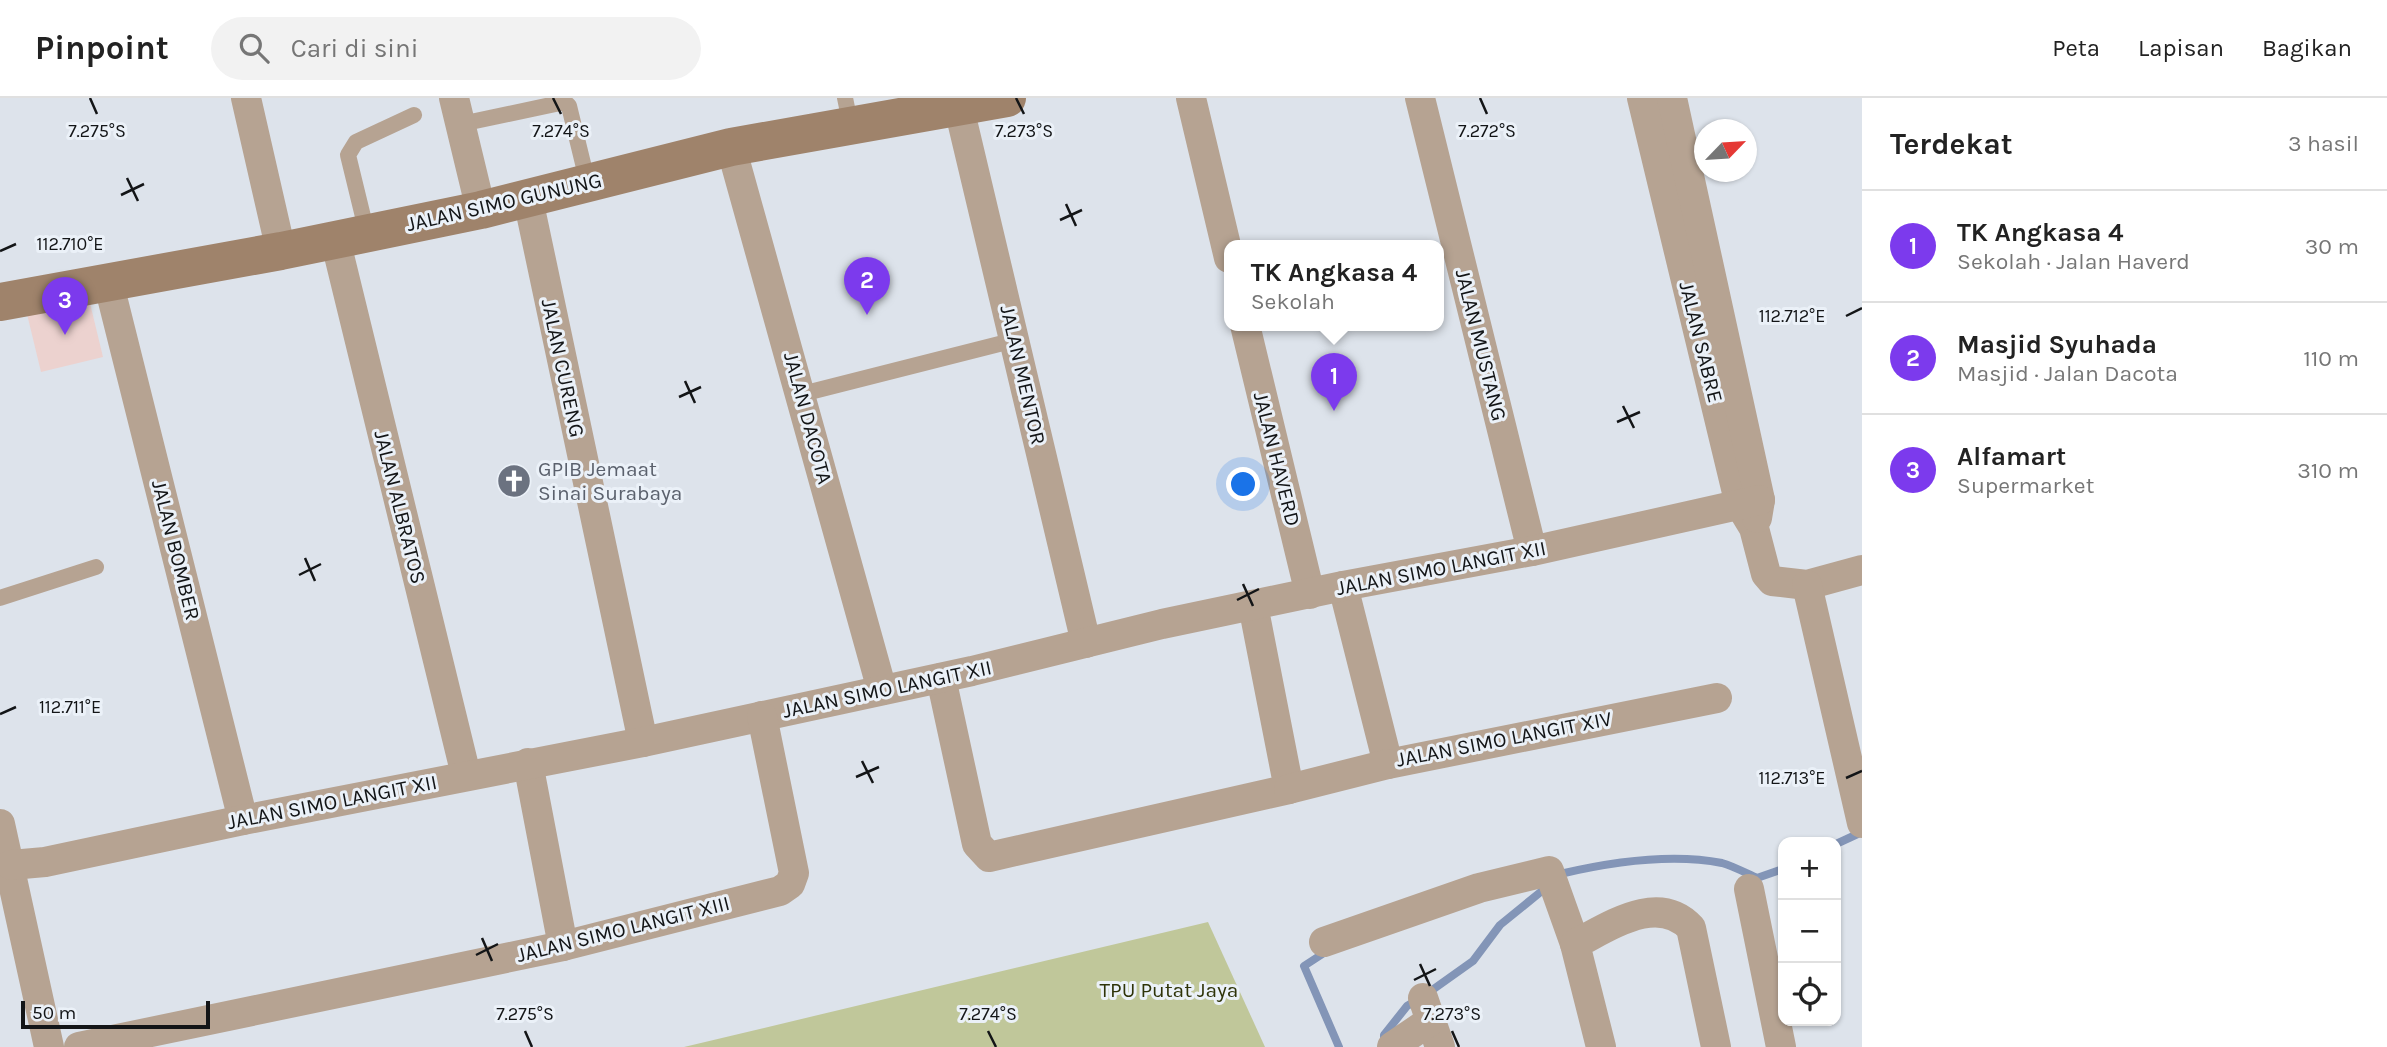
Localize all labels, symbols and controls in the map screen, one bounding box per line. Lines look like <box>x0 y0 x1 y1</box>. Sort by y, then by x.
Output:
search box <box>211 17 701 80</box>
text: Pinpoint <box>35 29 169 67</box>
icon: search <box>235 29 273 67</box>
text: Cari di sini <box>291 33 419 64</box>
text: Peta <box>2052 34 2100 62</box>
text: Lapisan <box>2138 34 2224 62</box>
text: Bagikan <box>2262 34 2352 62</box>
north arrow <box>1694 119 1757 182</box>
text: 7.275°S <box>68 120 126 142</box>
text: 7.274°S <box>532 120 590 142</box>
text: 7.273°S <box>995 120 1053 142</box>
text: 7.272°S <box>1458 120 1516 142</box>
text: Terdekat <box>1890 126 2013 162</box>
text: 3 hasil <box>2288 130 2359 157</box>
street label: JALAN SIMO GUNUNG <box>404 168 604 236</box>
text: TK Angkasa 4 <box>1957 217 2124 248</box>
text: 112.710°E <box>37 233 103 255</box>
text: 1 <box>1909 233 1917 260</box>
text: 30 m <box>2305 233 2359 260</box>
popup <box>1224 240 1444 331</box>
text: Sekolah · Jalan Haverd <box>1957 248 2190 275</box>
pin: 2 <box>844 257 890 315</box>
text: TK Angkasa 4 <box>1251 257 1417 288</box>
street label: JALAN MUSTANG <box>1451 267 1511 423</box>
pin: 3 <box>42 277 88 335</box>
street label: JALAN SABRE <box>1674 279 1728 405</box>
text: Sekolah <box>1251 288 1335 315</box>
street label: JALAN CURENG <box>537 297 589 439</box>
street label: JALAN MENTOR <box>995 303 1051 447</box>
text: 112.712°E <box>1759 305 1825 327</box>
text: Masjid Syuhada <box>1957 329 2157 360</box>
text: 2 <box>1906 345 1920 372</box>
text: 110 m <box>2303 345 2359 372</box>
street label: JALAN DACOTA <box>779 349 837 487</box>
pin: 1 <box>1311 353 1357 411</box>
text: Masjid · Jalan Dacota <box>1957 360 2178 387</box>
street label: JALAN HAVERD <box>1249 389 1305 529</box>
street label: JALAN ALBRATOS <box>369 428 431 586</box>
text: Alfamart <box>1957 441 2066 472</box>
place label: GPIB Jemaat Sinai Surabaya <box>538 457 682 505</box>
text: 3 <box>1906 457 1920 484</box>
text: 310 m <box>2297 457 2359 484</box>
church icon: GPIB Jemaat Sinai Surabaya <box>495 462 533 500</box>
your location <box>1226 467 1260 501</box>
text: Supermarket <box>1957 472 2094 499</box>
street label: JALAN BOMBER <box>147 477 205 623</box>
street label: JALAN SIMO LANGIT XII <box>1334 536 1548 600</box>
street label: JALAN SIMO LANGIT XII <box>780 655 994 723</box>
text: 112.711°E <box>39 696 101 718</box>
street label: JALAN SIMO LANGIT XIV <box>1394 706 1614 772</box>
text: 112.713°E <box>1759 767 1825 789</box>
street label: JALAN SIMO LANGIT XII <box>225 770 439 834</box>
map controls <box>1778 837 1841 1026</box>
button: + <box>1778 837 1841 900</box>
street label: JALAN SIMO LANGIT XIII <box>514 891 732 967</box>
button: − <box>1778 900 1841 963</box>
button: locate <box>1778 963 1841 1026</box>
park label: TPU Putat Jaya <box>1100 978 1238 1002</box>
scale bar <box>21 998 210 1030</box>
text: 50 m <box>32 1002 76 1024</box>
text: 7.275°S <box>496 1003 554 1025</box>
text: 7.274°S <box>959 1003 1017 1025</box>
text: 7.273°S <box>1423 1003 1481 1025</box>

